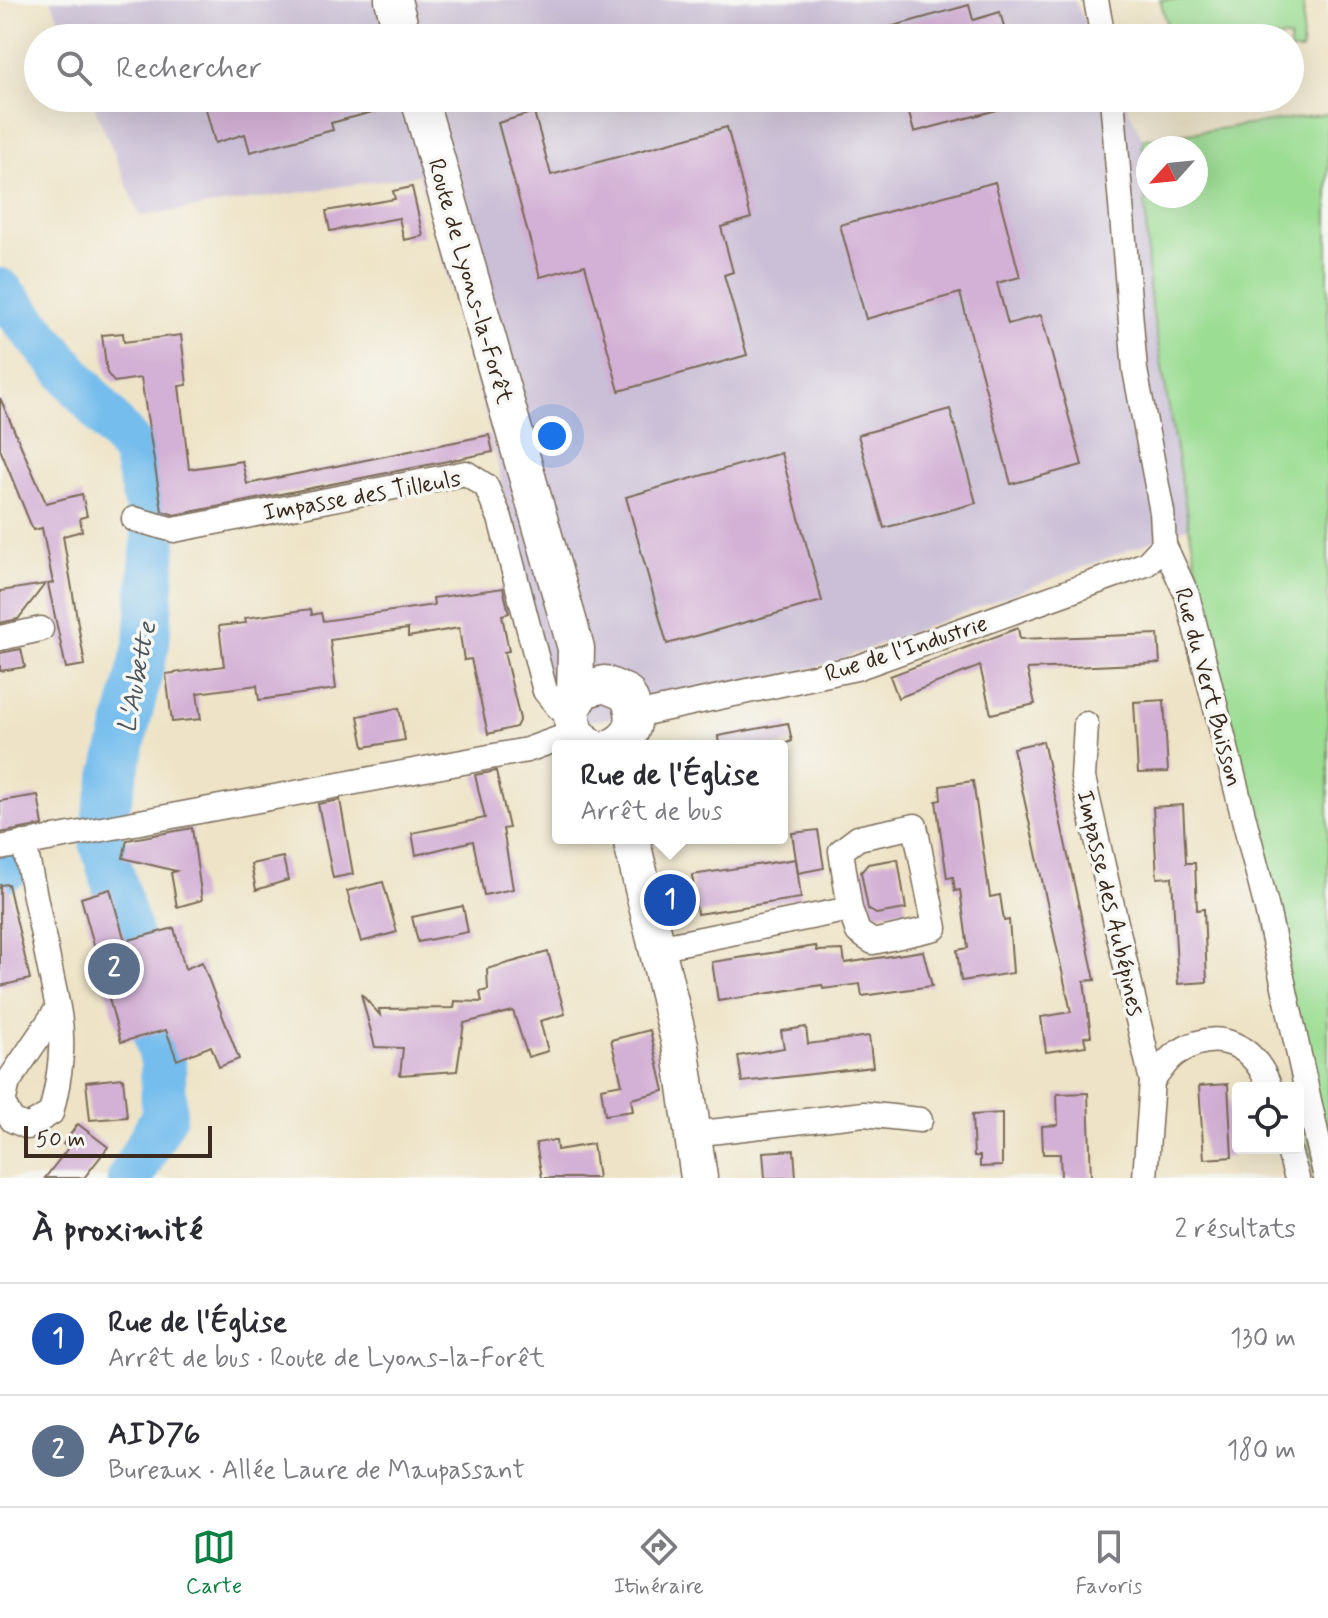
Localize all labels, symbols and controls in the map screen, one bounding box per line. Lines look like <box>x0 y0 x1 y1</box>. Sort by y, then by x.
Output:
search box <box>24 24 1304 112</box>
icon: search <box>52 46 96 90</box>
text: Rechercher <box>116 49 262 88</box>
north arrow <box>1136 136 1208 208</box>
street label: Route de Lyons-la-Forêt <box>420 155 519 408</box>
your location <box>532 416 572 456</box>
street label: Impasse des Tilleuls <box>261 464 464 529</box>
street label: Rue du Vert Buisson <box>1166 584 1249 790</box>
street label: Rue de l'Industrie <box>821 609 992 690</box>
water label: L'Aubette <box>111 618 166 736</box>
popup <box>552 740 788 844</box>
text: Rue de l'Église <box>580 756 760 795</box>
street label: Impasse des Aubépines <box>1068 787 1151 1019</box>
text: Arrêt de bus <box>580 795 722 829</box>
pin: 1 <box>644 870 696 930</box>
pin: 2 <box>88 939 140 999</box>
map controls <box>1232 1082 1304 1154</box>
button: locate <box>1232 1082 1304 1154</box>
scale bar <box>24 1122 212 1158</box>
text: 50 m <box>36 1126 85 1154</box>
text: À proximité <box>32 1208 203 1253</box>
text: 2 résultats <box>1174 1213 1296 1247</box>
text: Rue de l'Église <box>108 1303 287 1342</box>
text: 1 <box>52 1322 64 1356</box>
text: 130 m <box>1230 1322 1296 1356</box>
text: Arrêt de bus · Route de Lyons-la-Forêt <box>108 1342 545 1376</box>
text: AID76 <box>108 1415 200 1454</box>
text: 2 <box>52 1434 64 1468</box>
text: 180 m <box>1227 1434 1296 1468</box>
text: Bureaux · Allée Laure de Maupassant <box>108 1454 525 1488</box>
tab: Carte <box>186 1525 242 1601</box>
tab: Itinéraire <box>614 1525 704 1601</box>
tab: Favoris <box>1075 1525 1142 1601</box>

